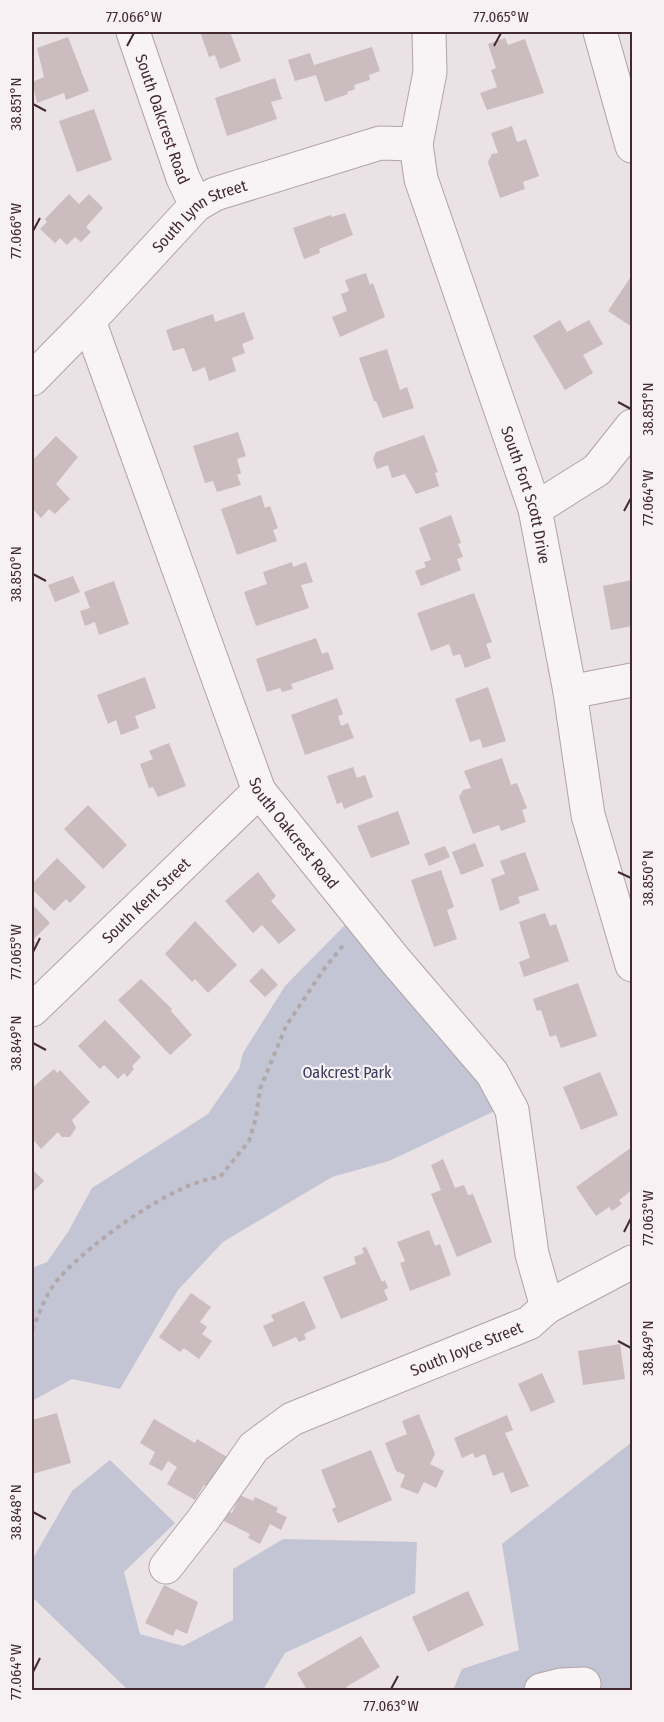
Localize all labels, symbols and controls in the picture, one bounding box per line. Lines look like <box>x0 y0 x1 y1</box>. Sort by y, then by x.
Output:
text: 77.066°W <box>106 8 162 26</box>
text: 77.065°W <box>473 8 529 26</box>
street label: South Oakcrest Road <box>132 52 194 187</box>
text: 38.851°N <box>7 77 25 131</box>
street label: South Lynn Street <box>148 175 250 256</box>
text: 77.066°W <box>7 203 25 259</box>
text: 38.851°N <box>639 382 657 436</box>
street label: South Fort Scott Drive <box>498 423 555 565</box>
text: 77.064°W <box>639 470 657 526</box>
text: 38.850°N <box>7 546 25 602</box>
street label: South Oakcrest Road <box>245 775 343 892</box>
text: 38.850°N <box>639 850 657 906</box>
street label: South Kent Street <box>98 853 194 947</box>
text: 77.065°W <box>7 924 25 980</box>
text: 38.849°N <box>7 1015 25 1071</box>
park label: Oakcrest Park <box>302 1063 392 1082</box>
text: 77.063°W <box>639 1190 657 1246</box>
street label: South Joyce Street <box>407 1317 526 1380</box>
text: 38.849°N <box>639 1320 657 1376</box>
text: 38.848°N <box>7 1484 25 1540</box>
text: 77.064°W <box>7 1644 25 1700</box>
text: 77.063°W <box>363 1697 419 1715</box>

